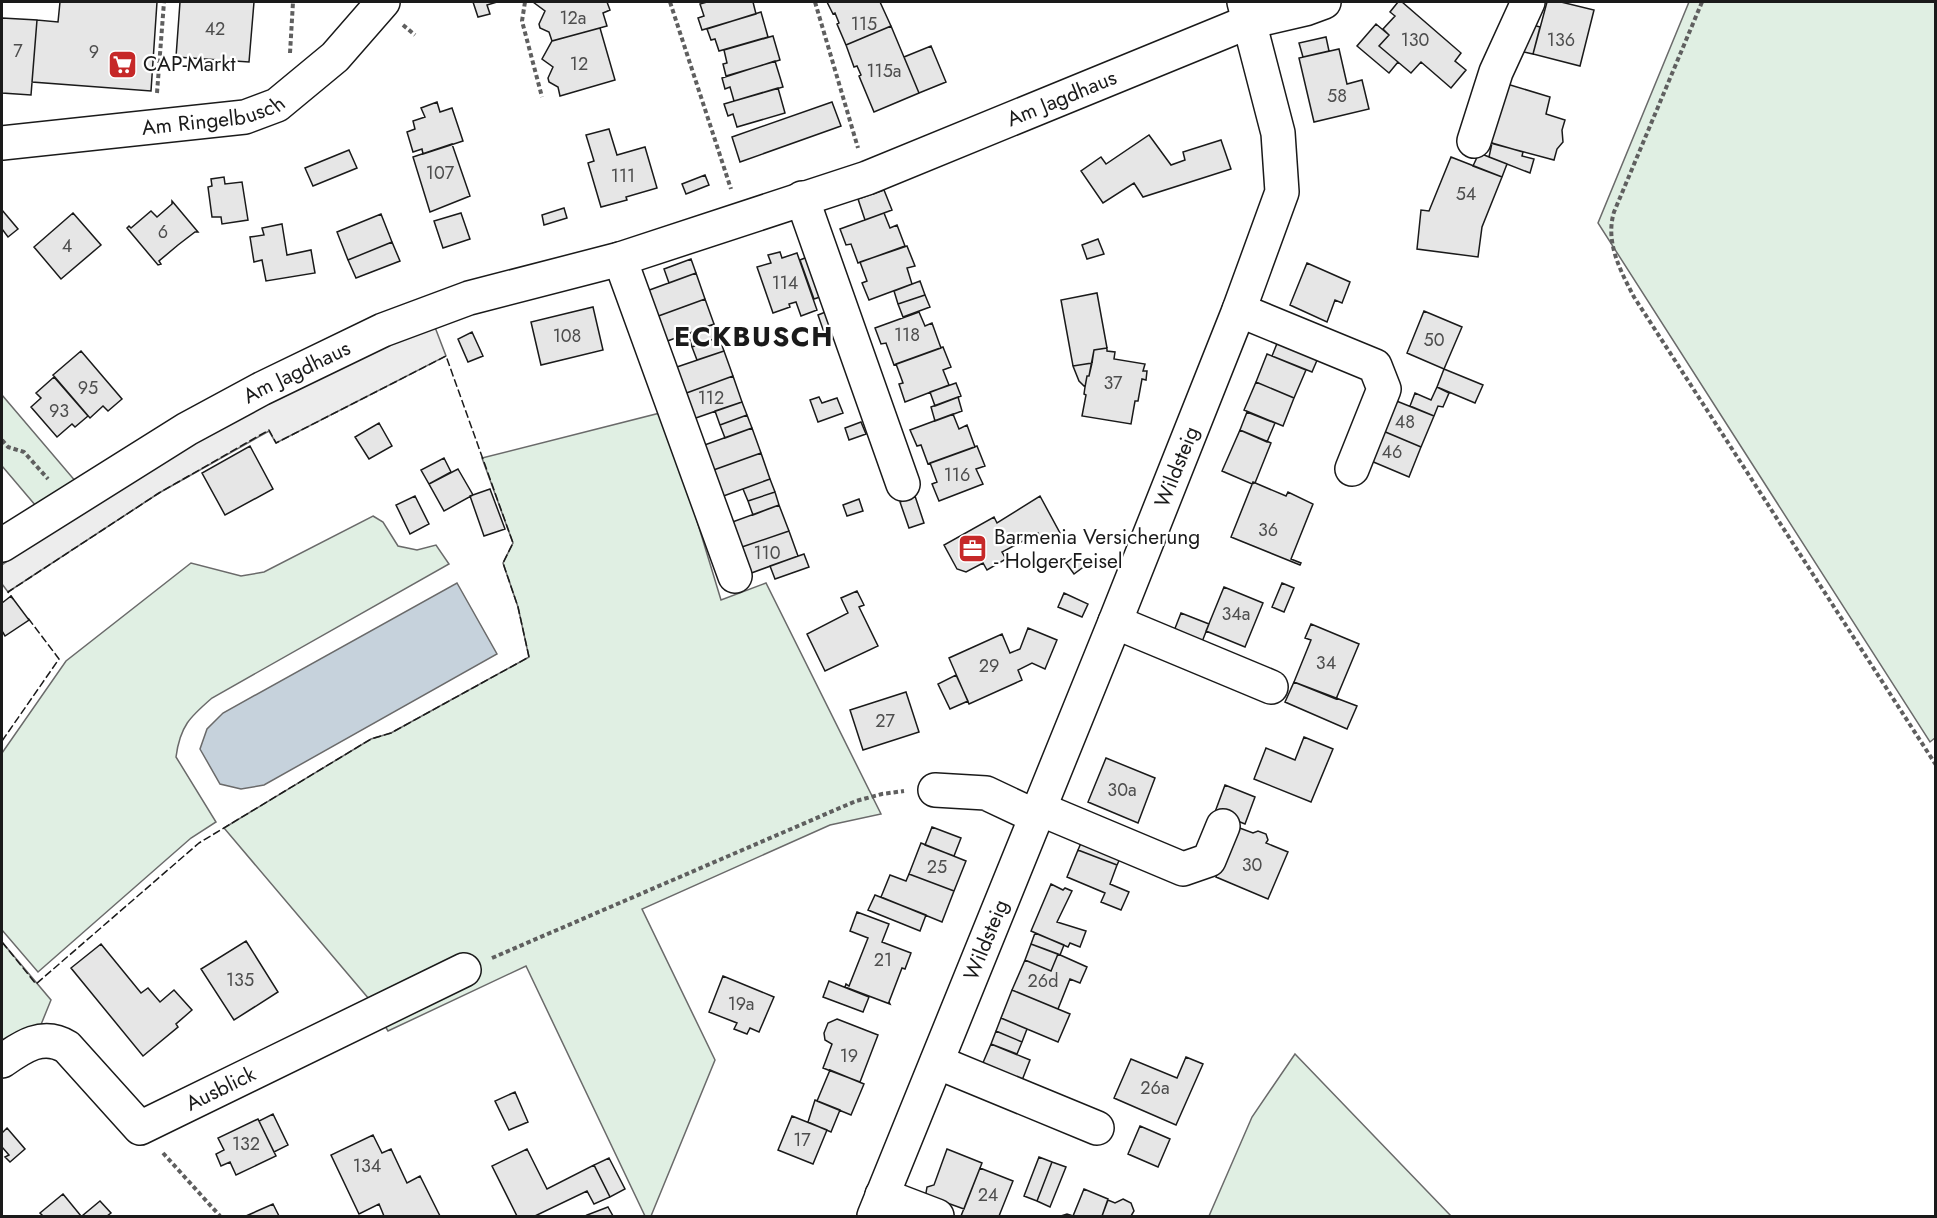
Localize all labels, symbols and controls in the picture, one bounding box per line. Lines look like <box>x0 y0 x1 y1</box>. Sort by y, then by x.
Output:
house number: 12a <box>560 5 587 31</box>
house number: 115 <box>851 11 877 37</box>
house number: 42 <box>205 16 225 42</box>
house number: 130 <box>1401 27 1430 53</box>
house number: 136 <box>1547 27 1575 53</box>
house number: 7 <box>13 38 23 64</box>
house number: 9 <box>89 39 99 65</box>
supermarket icon: CAP-Markt <box>106 48 138 80</box>
place label: CAP-Markt <box>143 49 235 79</box>
house number: 12 <box>570 51 588 77</box>
house number: 115a <box>866 58 902 84</box>
street label: Am Jagdhaus <box>1002 62 1121 134</box>
house number: 58 <box>1327 83 1347 109</box>
street label: Am Ringelbusch <box>140 89 292 143</box>
house number: 107 <box>426 160 455 186</box>
house number: 111 <box>611 163 635 189</box>
house number: 54 <box>1456 181 1476 207</box>
house number: 6 <box>158 219 168 245</box>
house number: 4 <box>62 233 72 259</box>
house number: 114 <box>772 270 798 296</box>
district label: ECKBUSCH <box>674 317 834 356</box>
house number: 118 <box>894 322 920 348</box>
house number: 108 <box>553 323 581 349</box>
house number: 50 <box>1424 327 1445 353</box>
street label: Am Jagdhaus <box>237 333 355 411</box>
house number: 37 <box>1103 370 1123 396</box>
house number: 95 <box>78 375 98 401</box>
house number: 112 <box>698 385 724 411</box>
house number: 93 <box>49 398 69 424</box>
house number: 48 <box>1395 409 1415 435</box>
street label: Wildsteig <box>1147 422 1206 512</box>
house number: 46 <box>1382 439 1402 465</box>
house number: 116 <box>944 462 970 488</box>
house number: 36 <box>1258 517 1278 543</box>
place label: Barmenia Versicherung - Holger Feisel <box>994 522 1200 576</box>
office icon: Barmenia Versicherung - Holger Feisel <box>957 533 989 565</box>
house number: 110 <box>754 540 781 566</box>
house number: 34a <box>1222 601 1250 627</box>
house number: 34 <box>1316 650 1336 676</box>
house number: 29 <box>979 653 999 679</box>
house number: 27 <box>875 708 895 734</box>
house number: 30a <box>1107 777 1137 803</box>
house number: 30 <box>1242 852 1263 878</box>
house number: 25 <box>927 854 947 880</box>
street label: Wildsteig <box>956 895 1016 985</box>
house number: 21 <box>874 947 892 973</box>
house number: 135 <box>226 967 254 993</box>
house number: 26d <box>1028 968 1058 994</box>
house number: 19a <box>728 991 754 1017</box>
house number: 19 <box>840 1043 858 1069</box>
street label: Ausblick <box>181 1059 261 1119</box>
house number: 26a <box>1140 1075 1170 1101</box>
house number: 17 <box>793 1127 811 1153</box>
house number: 132 <box>232 1131 260 1157</box>
house number: 134 <box>353 1153 381 1179</box>
house number: 24 <box>978 1182 998 1208</box>

